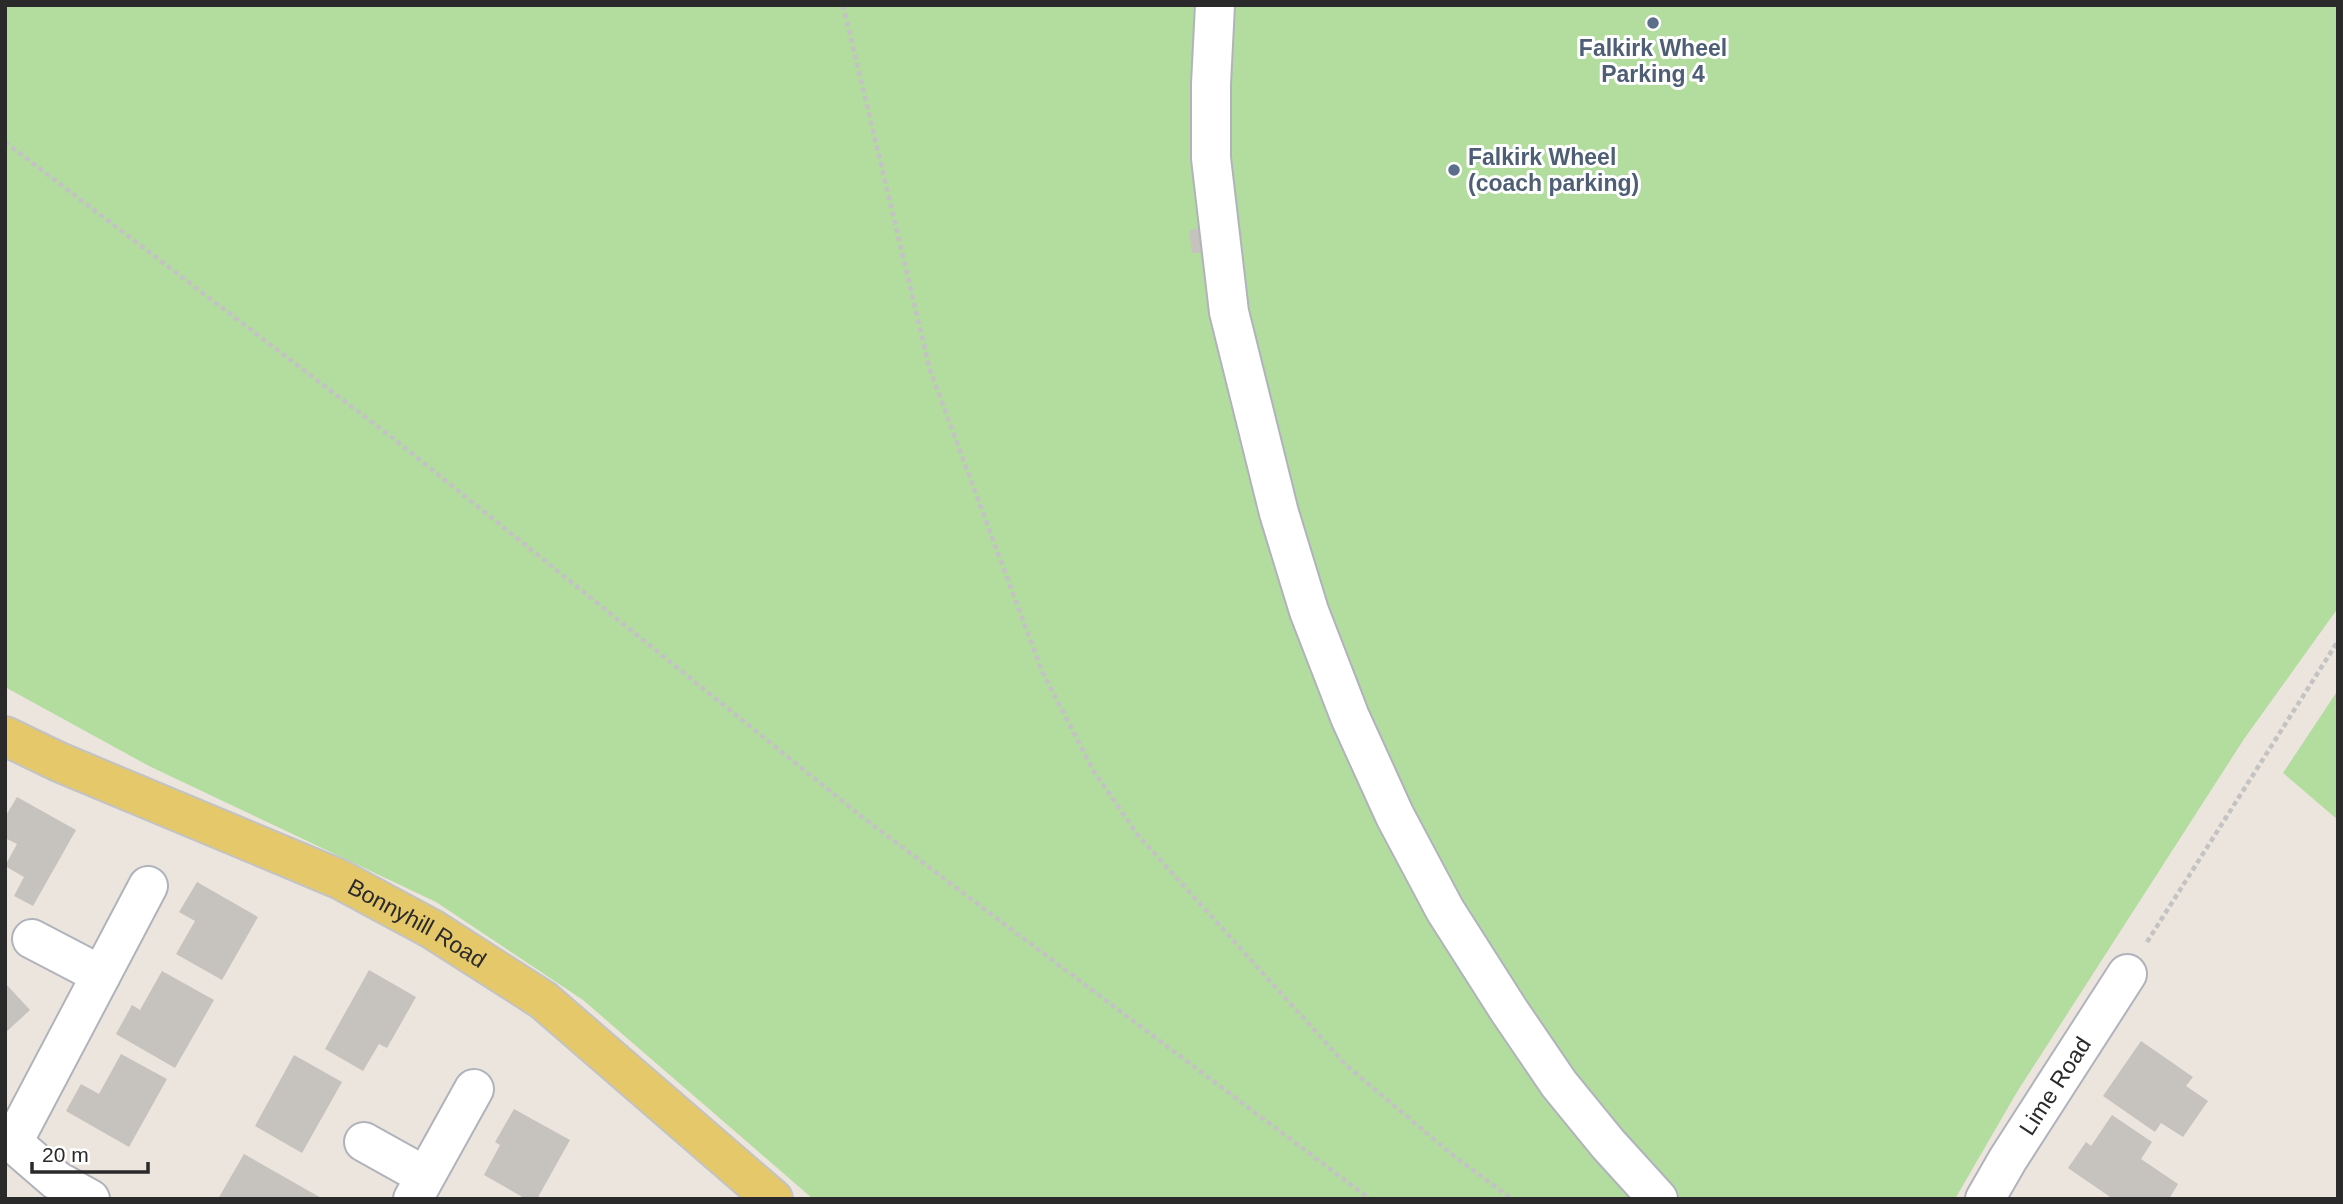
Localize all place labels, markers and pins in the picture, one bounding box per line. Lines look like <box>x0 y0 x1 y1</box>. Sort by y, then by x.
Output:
marker: Falkirk Wheel Parking 4 <box>1645 15 1661 31</box>
place label: Falkirk Wheel Parking 4 <box>1579 35 1727 87</box>
place label: Falkirk Wheel (coach parking) <box>1468 144 1639 196</box>
marker: Falkirk Wheel (coach parking) <box>1446 162 1462 178</box>

